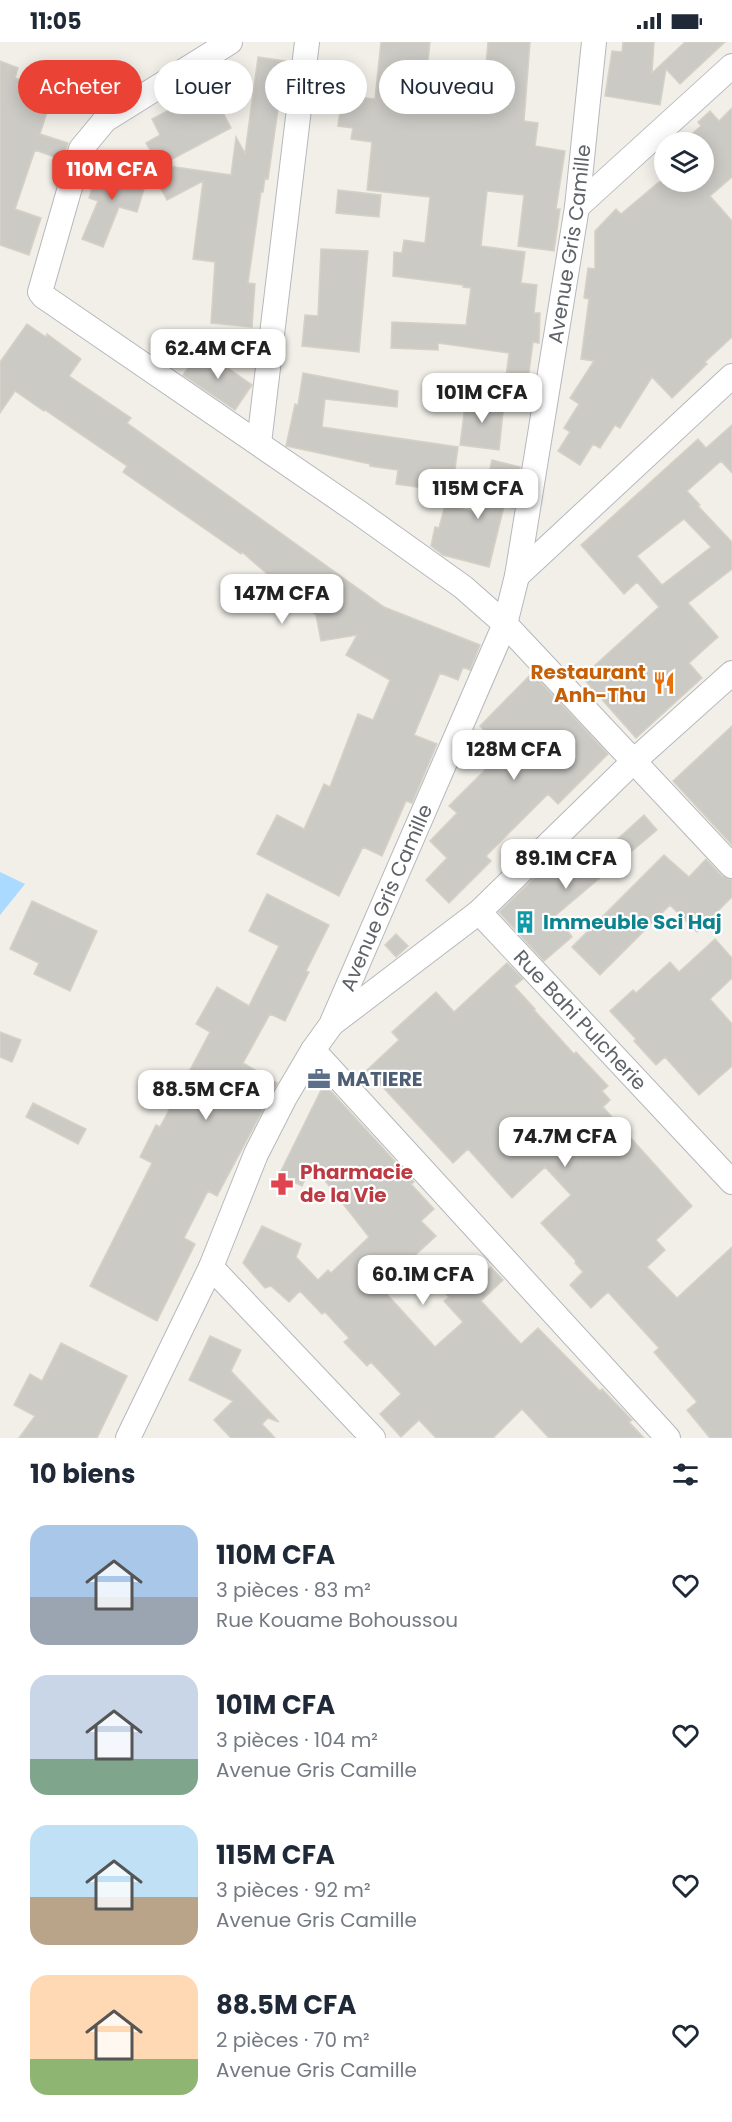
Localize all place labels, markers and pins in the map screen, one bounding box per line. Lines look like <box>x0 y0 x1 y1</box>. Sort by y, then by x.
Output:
pin: 110M CFA <box>50 150 174 201</box>
pin: 62.4M CFA <box>149 329 287 380</box>
pin: 101M CFA <box>420 373 544 424</box>
pin: 115M CFA <box>416 469 540 520</box>
pin: 147M CFA <box>220 574 344 625</box>
place label: Restaurant Anh-Thu <box>531 658 646 709</box>
restaurant icon: Restaurant Anh-Thu <box>651 670 677 696</box>
pin: 128M CFA <box>452 730 576 781</box>
pin: 89.1M CFA <box>497 839 635 890</box>
place label: Immeuble Sci Haj <box>543 908 722 936</box>
building icon: Immeuble Sci Haj <box>512 909 538 935</box>
place label: MATIERE <box>337 1065 423 1093</box>
office icon: MATIERE <box>306 1066 332 1092</box>
pin: 88.5M CFA <box>137 1070 275 1121</box>
pin: 74.7M CFA <box>496 1117 634 1168</box>
place label: Pharmacie de la Vie <box>300 1158 413 1209</box>
pharmacy icon: Pharmacie de la Vie <box>269 1171 295 1197</box>
pin: 60.1M CFA <box>354 1255 492 1306</box>

